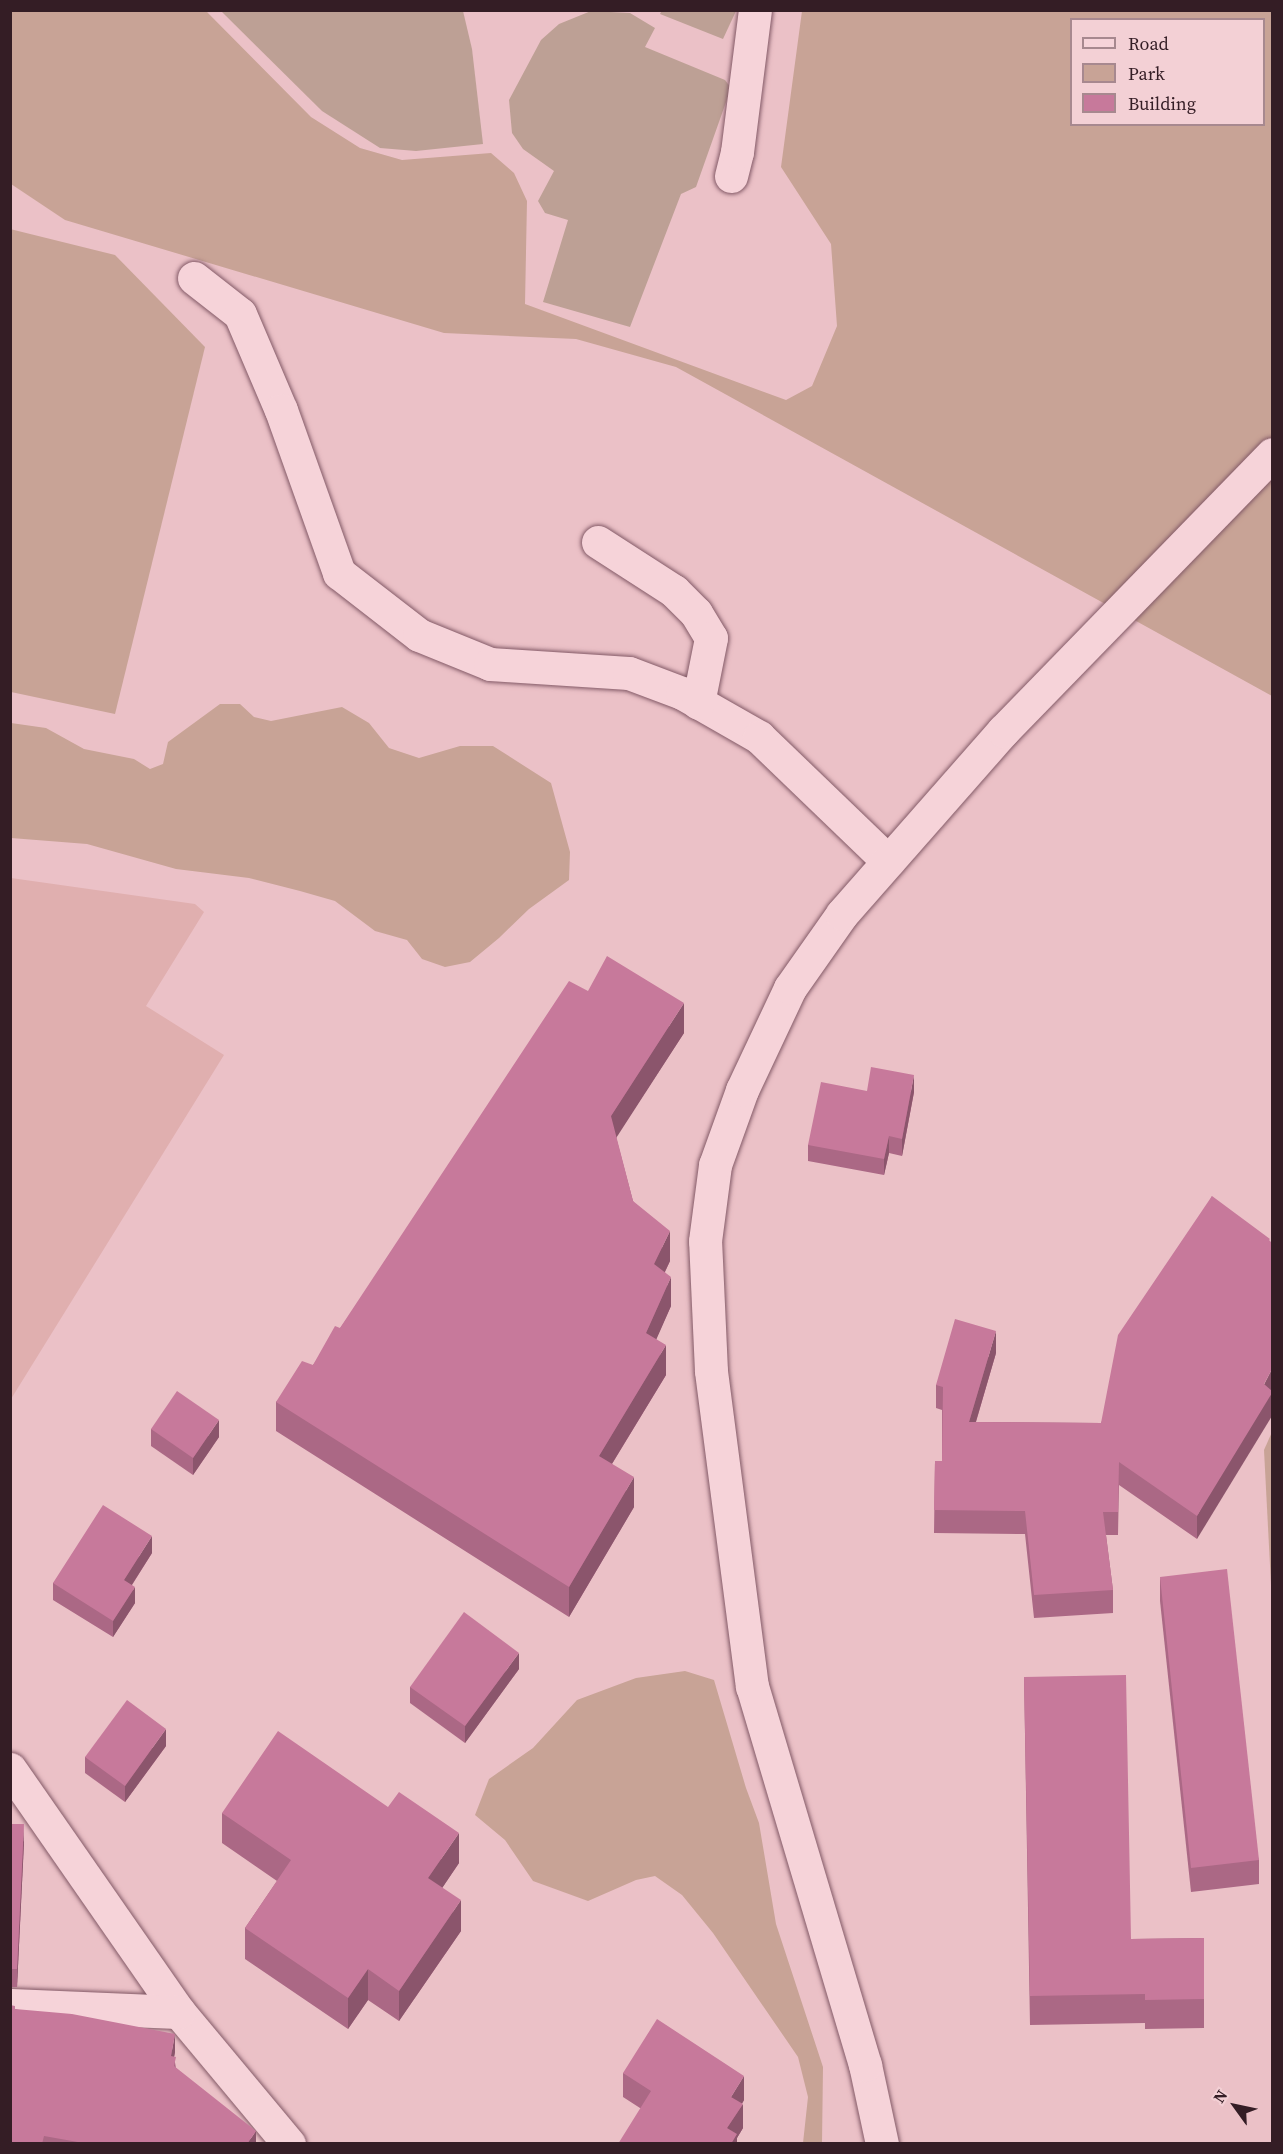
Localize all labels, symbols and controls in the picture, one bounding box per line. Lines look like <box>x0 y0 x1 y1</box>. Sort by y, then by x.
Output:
legend <box>1070 18 1265 126</box>
text: Road <box>1128 31 1169 56</box>
text: Park <box>1128 61 1165 86</box>
text: Building <box>1128 91 1196 116</box>
north arrow <box>1205 2076 1265 2136</box>
text: N <box>1208 2085 1232 2107</box>

